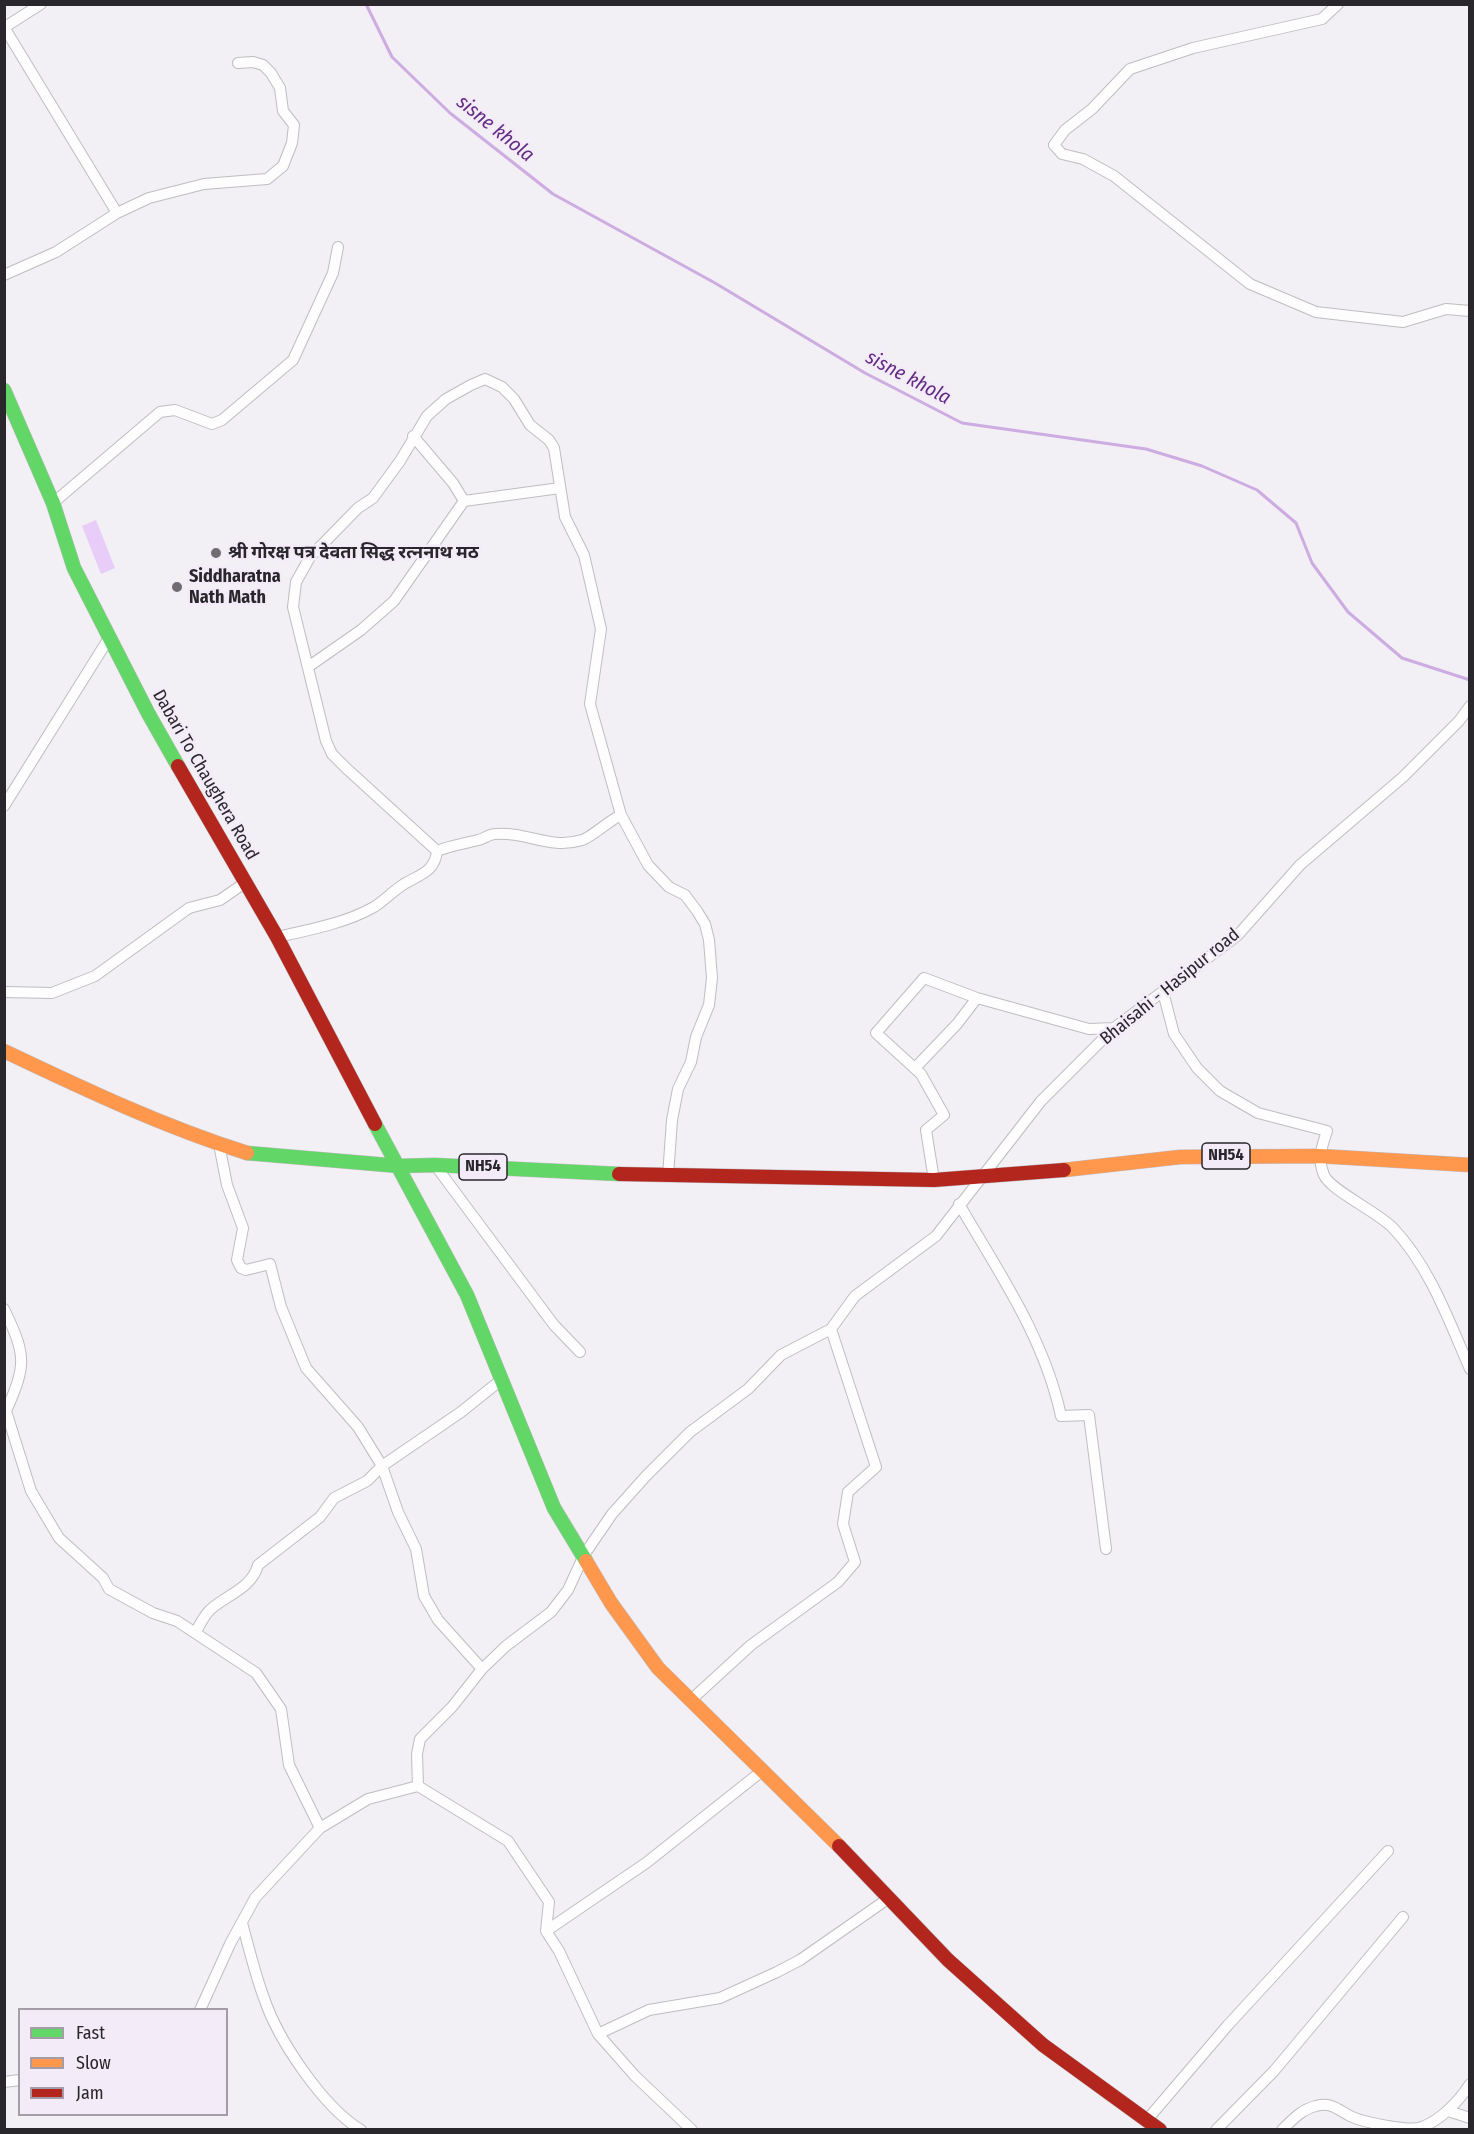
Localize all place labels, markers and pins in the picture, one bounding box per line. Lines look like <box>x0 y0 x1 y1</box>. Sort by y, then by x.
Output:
place label: श्री गोरक्ष पत्र देवता सिद्ध रत्ननाथ मठ <box>228 542 479 564</box>
marker: श्री गोरक्ष पत्र देवता सिद्ध रत्ननाथ मठ <box>209 546 223 560</box>
place label: Siddharatna Nath Math <box>189 566 281 608</box>
marker: Siddharatna Nath Math <box>170 580 184 594</box>

